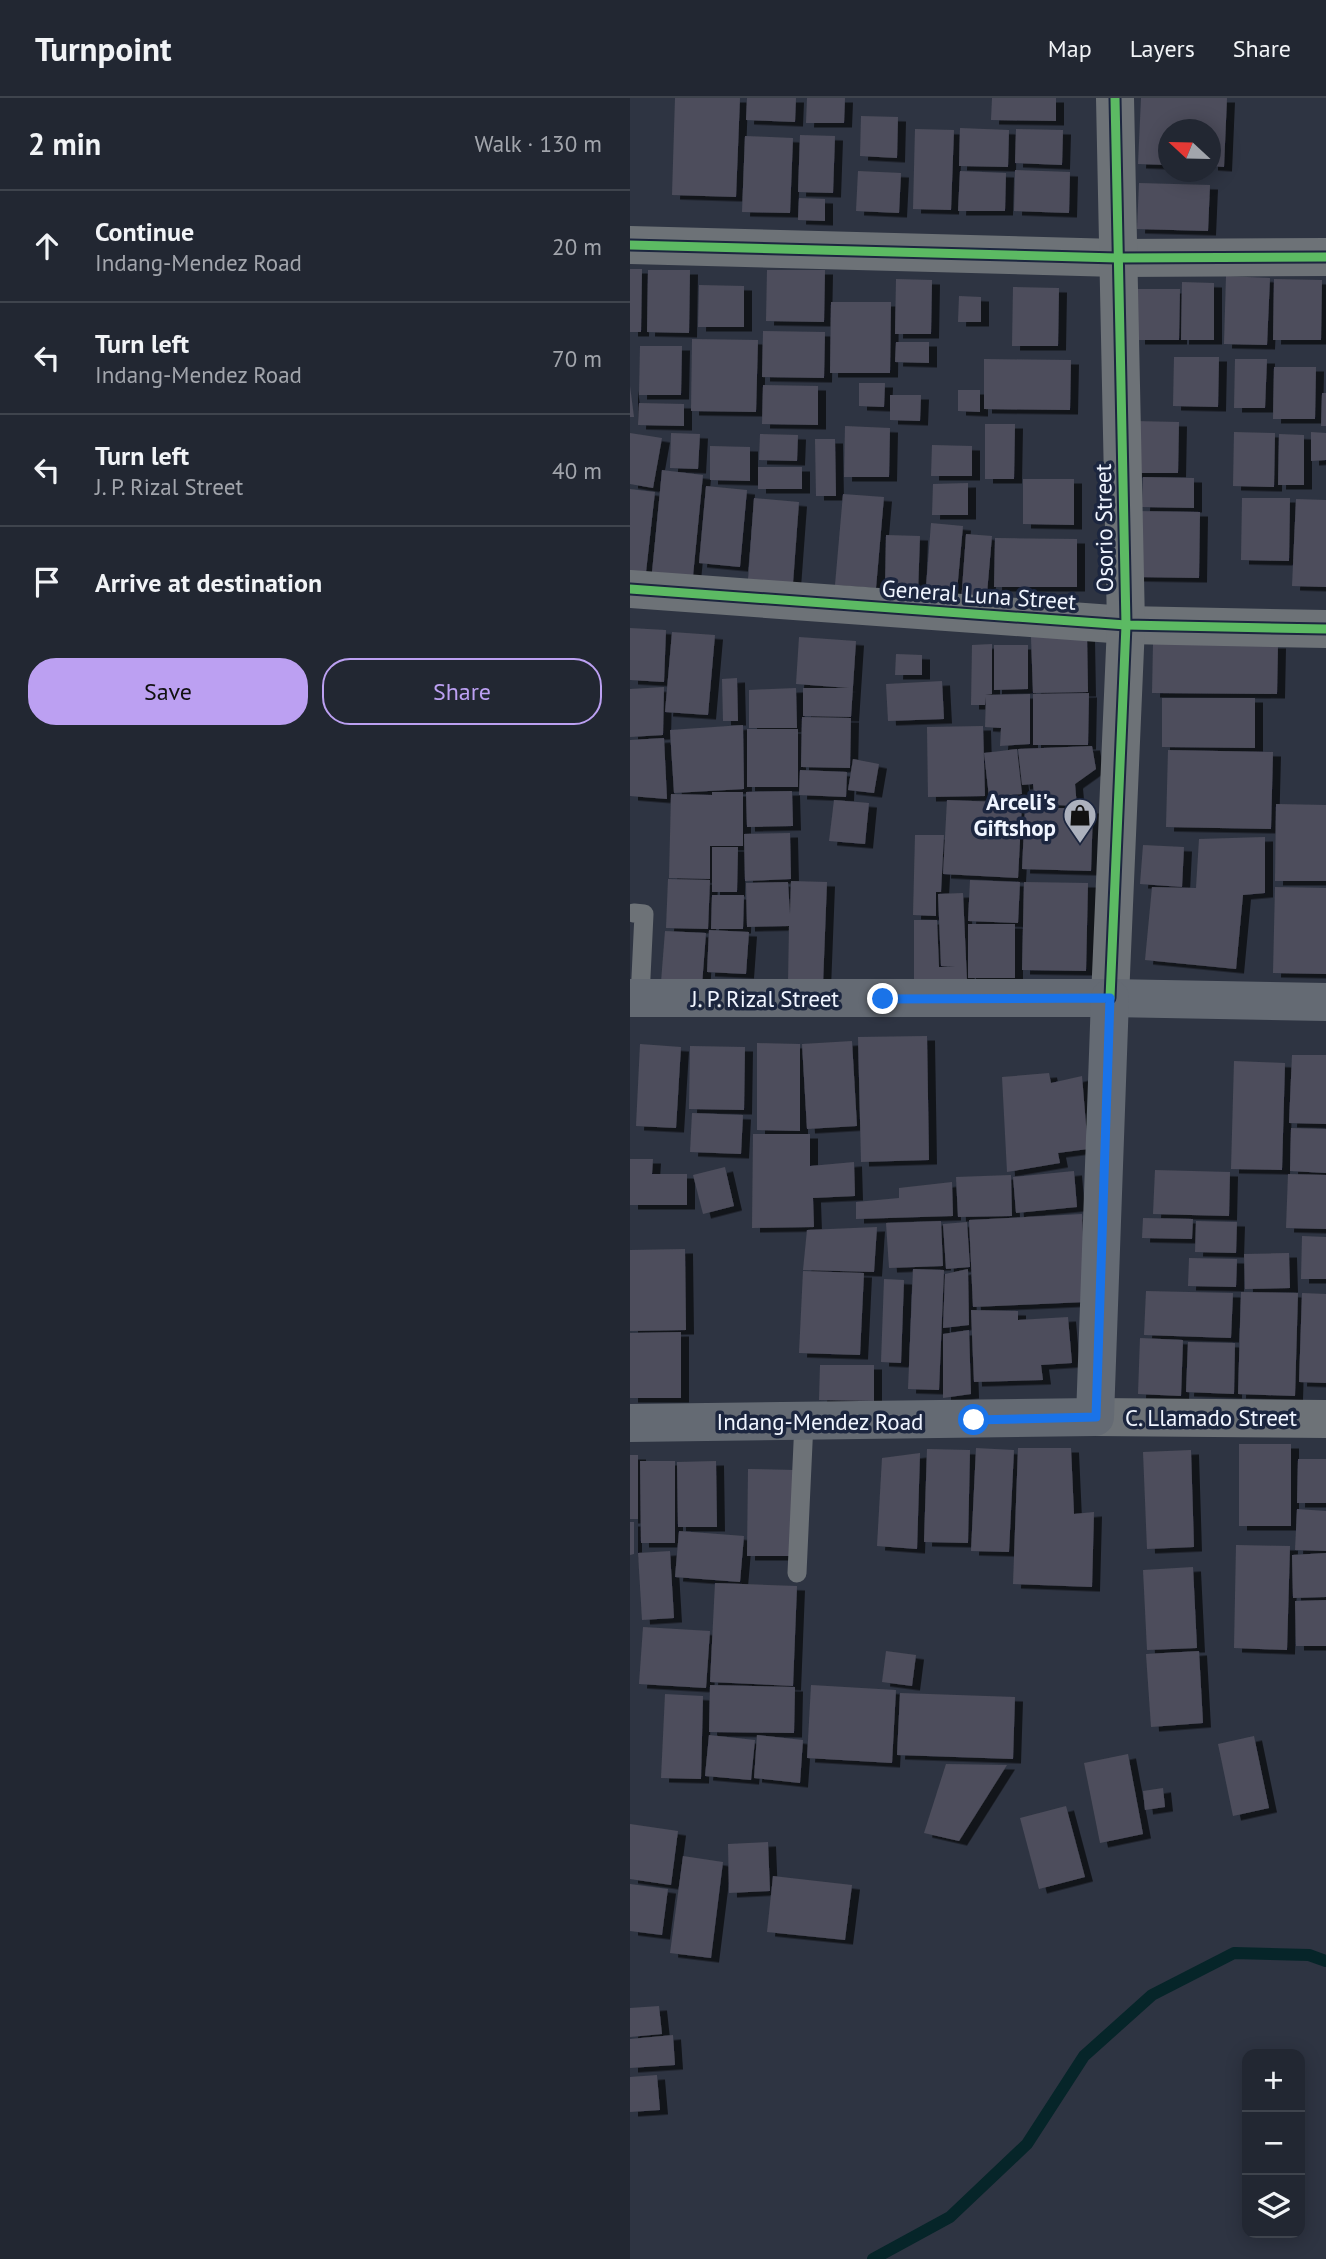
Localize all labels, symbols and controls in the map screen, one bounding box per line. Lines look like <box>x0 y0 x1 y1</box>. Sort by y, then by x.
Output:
text: Turnpoint <box>35 27 172 70</box>
text: Map <box>1048 33 1092 64</box>
text: Layers <box>1130 33 1195 64</box>
text: Share <box>1233 33 1291 64</box>
north arrow <box>1158 119 1221 182</box>
text: 2 min <box>28 124 101 163</box>
text: Walk · 130 m <box>475 129 602 158</box>
text: Continue <box>95 215 194 248</box>
icon: ahead <box>28 227 66 265</box>
text: 20 m <box>552 232 602 261</box>
text: Indang-Mendez Road <box>95 248 302 277</box>
text: Turn left <box>95 327 189 360</box>
icon: left <box>28 339 66 377</box>
text: 70 m <box>552 344 602 373</box>
text: Indang-Mendez Road <box>95 360 302 389</box>
text: Turn left <box>95 439 189 472</box>
icon: left <box>28 451 66 489</box>
text: 40 m <box>552 456 602 485</box>
street label: Osorio Street <box>1088 463 1119 593</box>
text: J. P. Rizal Street <box>95 472 243 501</box>
icon: arrive <box>28 563 66 601</box>
text: Arrive at destination <box>95 566 322 599</box>
street label: General Luna Street <box>881 573 1077 616</box>
button: Save <box>28 658 308 725</box>
button: Share <box>322 658 602 725</box>
place label: Arceli's Giftshop <box>974 787 1056 842</box>
shop icon: Arceli's Giftshop <box>1061 796 1099 845</box>
route end <box>867 983 898 1014</box>
street label: J. P. Rizal Street <box>690 984 839 1013</box>
street label: C. Llamado Street <box>1125 1403 1297 1432</box>
route start <box>958 1404 989 1435</box>
street label: Indang-Mendez Road <box>717 1407 923 1436</box>
map controls <box>1242 2049 1305 2238</box>
button: + <box>1242 2049 1305 2112</box>
button: − <box>1242 2112 1305 2175</box>
button: layers <box>1242 2175 1305 2238</box>

